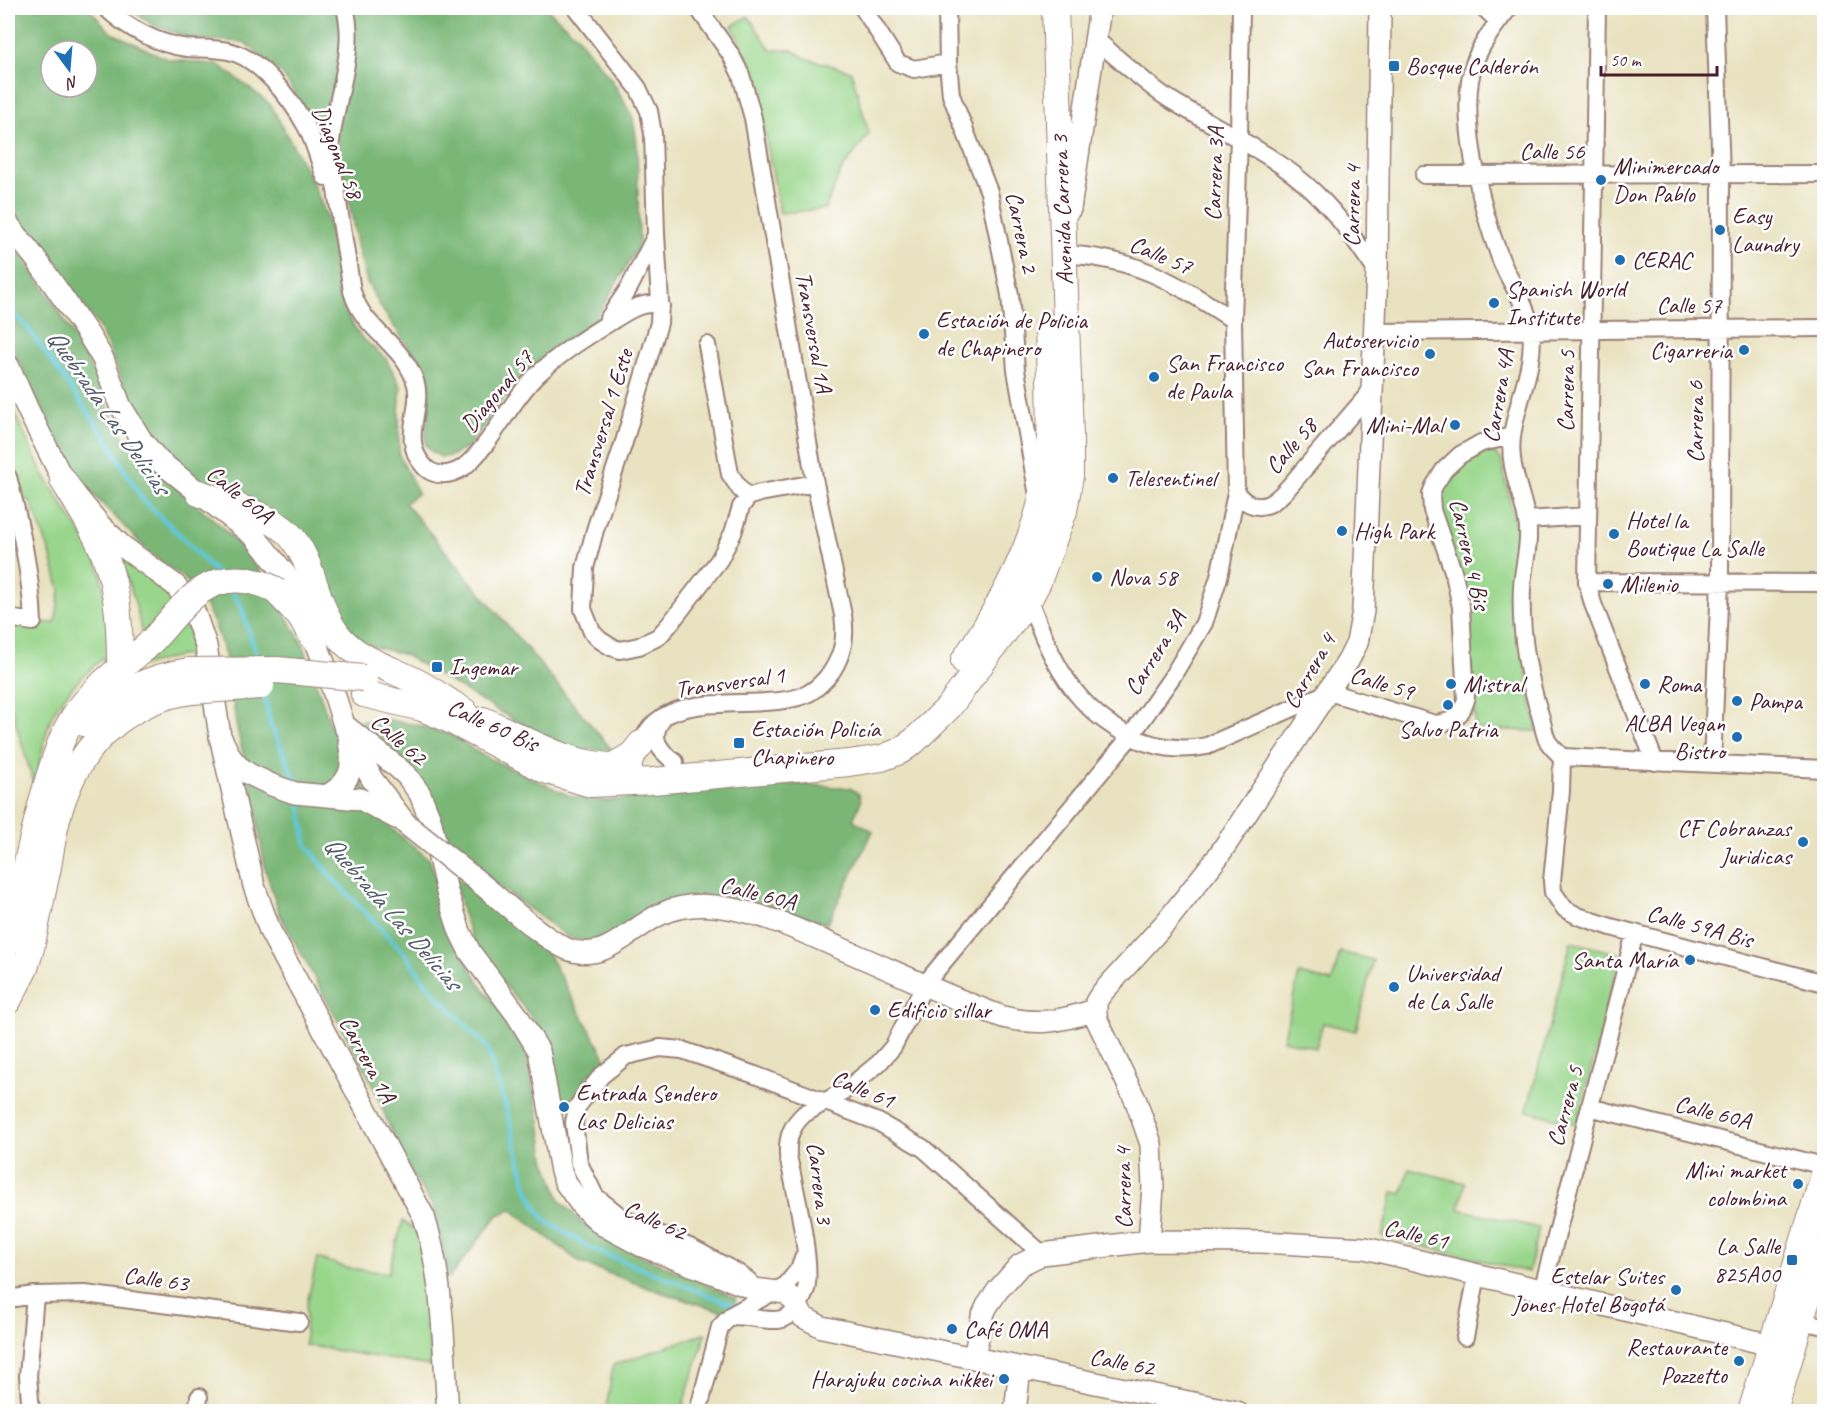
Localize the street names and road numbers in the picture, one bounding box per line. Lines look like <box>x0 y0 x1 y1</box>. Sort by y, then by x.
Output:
street label: Diagonal 58 <box>306 101 371 205</box>
street label: Carrera 3A <box>1197 126 1231 222</box>
street label: Avenida Carrera 3 <box>1044 132 1080 285</box>
street label: Calle 56 <box>1519 136 1586 166</box>
street label: Carrera 4 <box>1336 163 1368 247</box>
street label: Carrera 2 <box>999 189 1046 277</box>
street label: Calle 57 <box>1125 228 1198 282</box>
street label: Transversal 1A <box>789 269 840 396</box>
street label: Calle 57 <box>1656 290 1723 320</box>
street label: Diagonal 57 <box>454 343 541 438</box>
street label: Transversal 1 Este <box>566 344 640 500</box>
street label: Carrera 4A <box>1475 346 1521 445</box>
street label: Carrera 5 <box>1550 349 1582 432</box>
street label: Carrera 6 <box>1680 380 1710 463</box>
street label: Calle 58 <box>1258 410 1325 480</box>
street label: Calle 60A <box>201 458 280 531</box>
street label: Carrera 4 Bis <box>1443 495 1498 615</box>
street label: Carrera 3A <box>1117 604 1193 701</box>
street label: Carrera 4 <box>1276 626 1344 714</box>
street label: Transversal 1 <box>673 659 788 705</box>
street label: Calle 59 <box>1346 659 1420 708</box>
street label: Calle 60 Bis <box>443 692 546 759</box>
street label: Calle 62 <box>365 706 435 773</box>
street label: Calle 60A <box>717 869 800 917</box>
street label: Calle 59A Bis <box>1644 897 1759 955</box>
street label: Carrera 1A <box>333 1010 404 1108</box>
street label: Carrera 5 <box>1540 1061 1590 1149</box>
street label: Calle 61 <box>827 1062 900 1116</box>
street label: Calle 60A <box>1672 1088 1755 1136</box>
street label: Carrera 3 <box>800 1140 840 1228</box>
street label: Carrera 4 <box>1107 1145 1139 1229</box>
street label: Calle 62 <box>619 1193 693 1248</box>
street label: Calle 61 <box>1381 1212 1452 1256</box>
street label: Calle 63 <box>122 1260 193 1299</box>
street label: Calle 62 <box>1087 1341 1159 1383</box>

